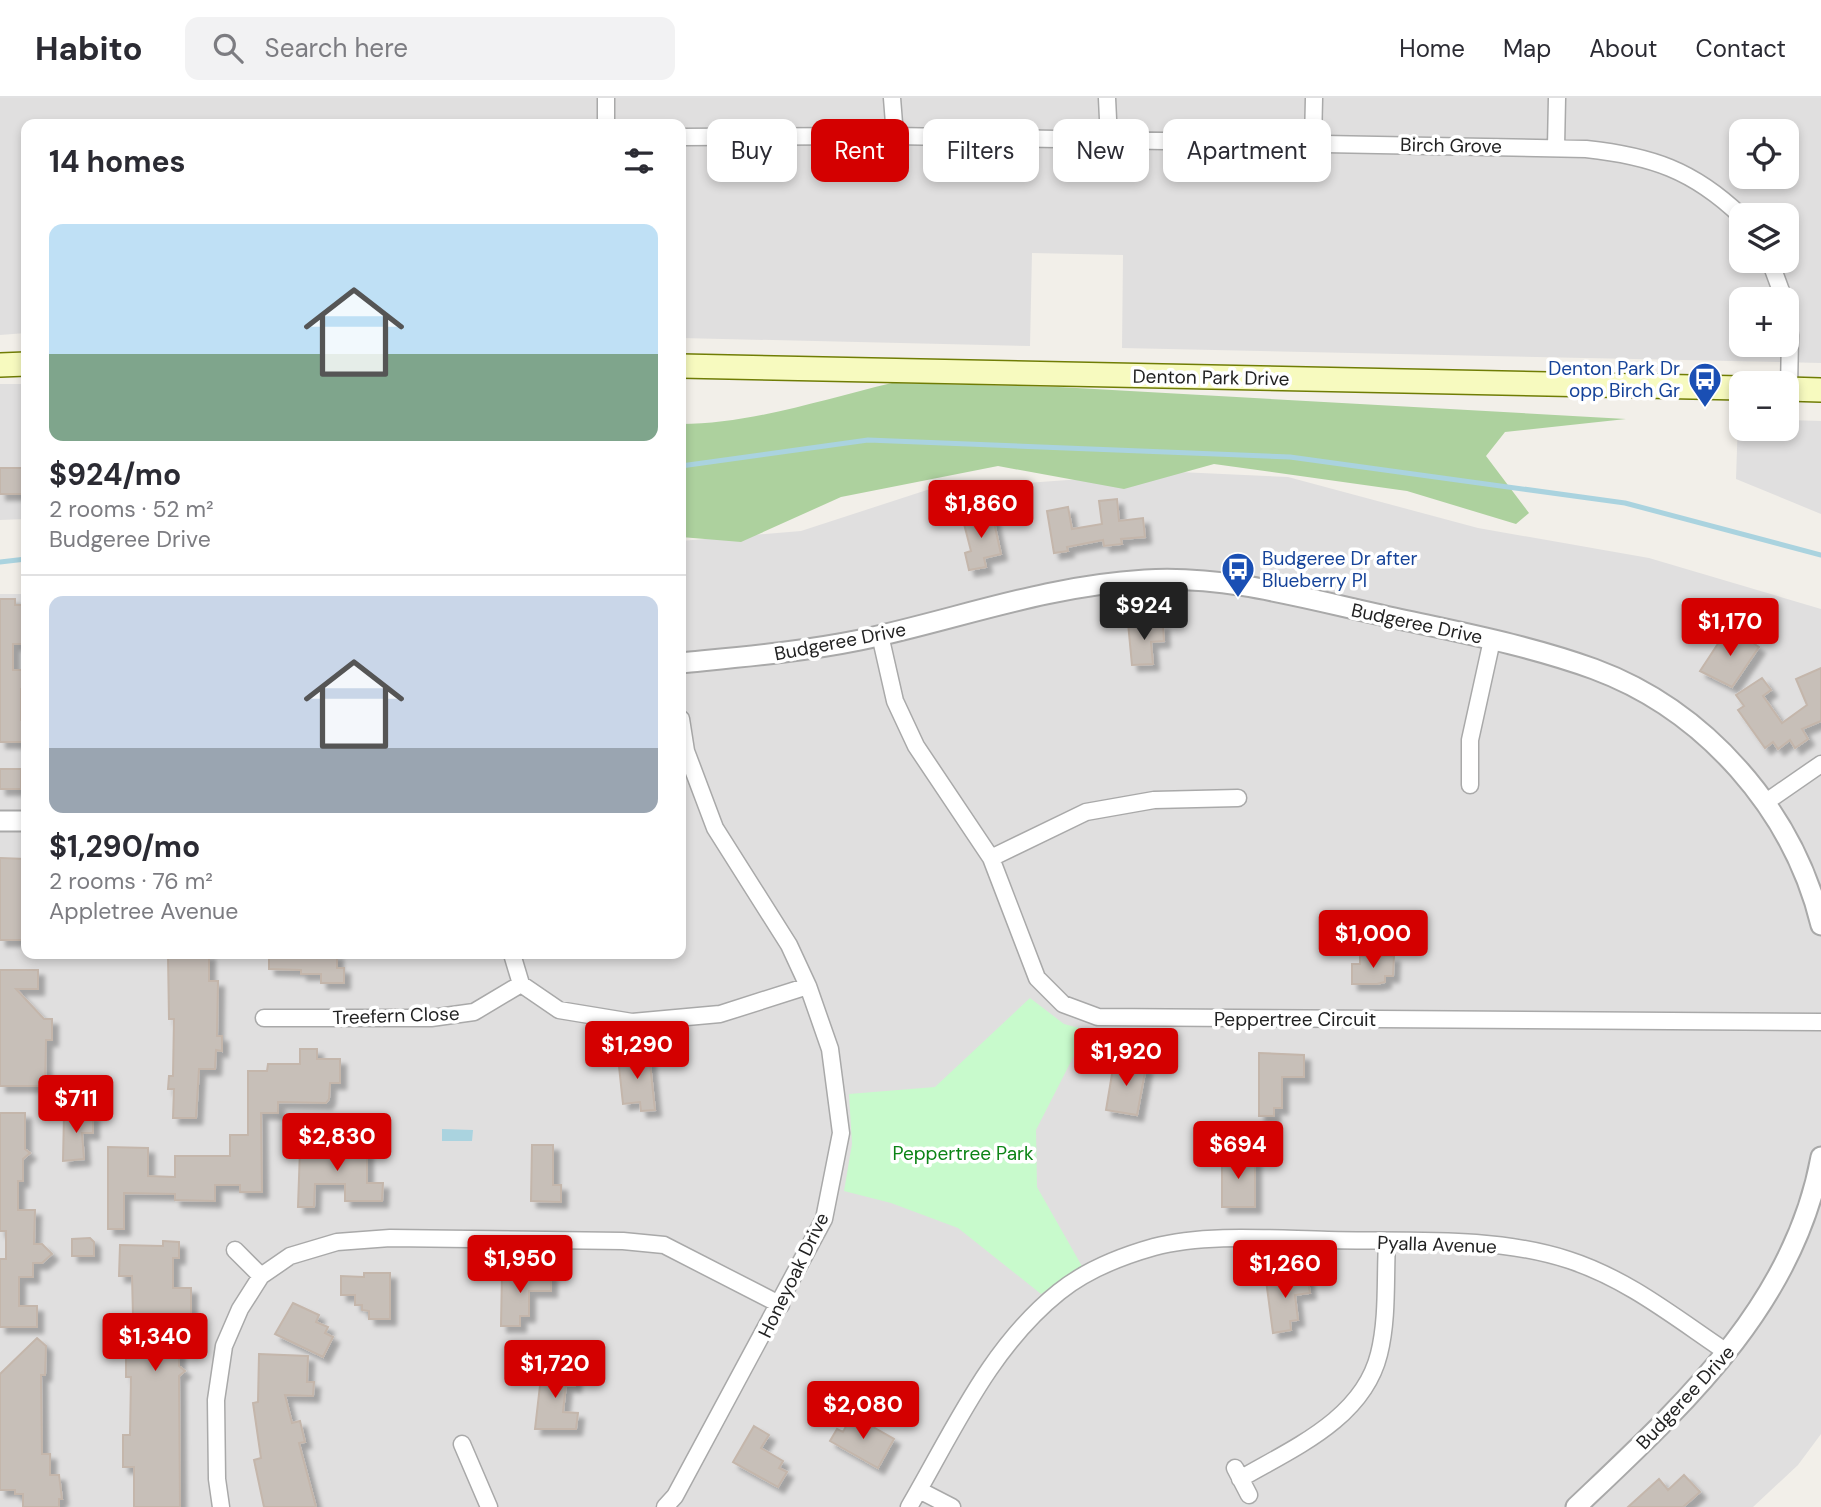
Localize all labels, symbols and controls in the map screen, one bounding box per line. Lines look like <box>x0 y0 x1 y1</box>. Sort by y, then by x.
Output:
search box <box>185 17 675 80</box>
text: Habito <box>35 27 143 70</box>
icon: search <box>209 29 247 67</box>
text: Search here <box>265 31 408 65</box>
text: Home <box>1399 33 1465 64</box>
text: Map <box>1503 33 1551 64</box>
text: About <box>1589 33 1658 64</box>
text: Contact <box>1696 33 1786 64</box>
chip: Buy <box>707 119 797 182</box>
chip: Rent <box>811 119 909 182</box>
chip: Filters <box>923 119 1039 182</box>
chip: New <box>1053 119 1149 182</box>
chip: Apartment <box>1163 119 1331 182</box>
map controls <box>1729 119 1799 441</box>
button: locate <box>1729 119 1799 189</box>
street label: Birch Grove <box>1400 132 1502 159</box>
text: 14 homes <box>49 142 186 181</box>
icon: filters <box>620 142 658 180</box>
button: layers <box>1729 203 1799 273</box>
icon: home <box>291 269 417 395</box>
button: + <box>1729 287 1799 357</box>
place label: Denton Park Dr opp Birch Gr <box>1548 356 1680 403</box>
bus stop icon: Denton Park Dr opp Birch Gr <box>1686 360 1724 409</box>
street label: Denton Park Drive <box>1132 364 1290 391</box>
button: − <box>1729 371 1799 441</box>
text: $924/mo <box>49 455 181 494</box>
pin: $1,860 <box>924 480 1038 540</box>
text: $1,860 <box>944 488 1018 518</box>
text: 2 rooms · 52 m² <box>49 494 214 524</box>
text: Budgeree Drive <box>49 524 211 554</box>
place label: Budgeree Dr after Blueberry Pl <box>1262 546 1418 593</box>
bus stop icon: Budgeree Dr after Blueberry Pl <box>1219 550 1257 599</box>
pin: $924 <box>1103 582 1185 642</box>
text: $924 <box>1116 590 1172 620</box>
street label: Budgeree Drive <box>1349 597 1485 650</box>
pin: $1,170 <box>1673 598 1787 658</box>
text: $1,170 <box>1698 606 1762 636</box>
street label: Budgeree Drive <box>772 616 908 667</box>
icon: home <box>291 641 417 767</box>
text: $1,290/mo <box>49 827 200 866</box>
text: 2 rooms · 76 m² <box>49 866 213 896</box>
text: Appletree Avenue <box>49 896 238 926</box>
pin: $1,000 <box>1316 910 1430 970</box>
text: $1,000 <box>1335 918 1411 948</box>
street label: Treefern Close <box>332 1001 460 1030</box>
street label: Peppertree Circuit <box>1214 1007 1376 1032</box>
pin: $1,290 <box>580 1021 694 1081</box>
pin: $1,920 <box>1069 1028 1183 1088</box>
text: $1,290 <box>601 1029 673 1059</box>
text: $1,920 <box>1090 1036 1162 1066</box>
pin: $711 <box>35 1076 117 1135</box>
text: $711 <box>54 1083 98 1113</box>
pin: $2,830 <box>280 1114 394 1173</box>
text: $2,830 <box>298 1121 376 1151</box>
pin: $694 <box>1197 1122 1279 1181</box>
text: $694 <box>1209 1129 1267 1159</box>
park label: Peppertree Park <box>892 1141 1034 1166</box>
street label: Honeyoak Drive <box>752 1208 835 1342</box>
street label: Pyalla Avenue <box>1377 1230 1497 1259</box>
pin: $1,950 <box>463 1236 577 1295</box>
pin: $1,260 <box>1228 1240 1342 1300</box>
text: $1,950 <box>483 1243 557 1273</box>
text: $1,260 <box>1249 1248 1321 1278</box>
pin: $1,340 <box>98 1314 212 1373</box>
text: $1,340 <box>119 1321 191 1351</box>
pin: $1,720 <box>498 1340 612 1400</box>
street label: Budgeree Drive <box>1631 1340 1740 1455</box>
text: $1,720 <box>520 1348 590 1378</box>
pin: $2,080 <box>806 1382 920 1441</box>
text: $2,080 <box>823 1389 903 1419</box>

